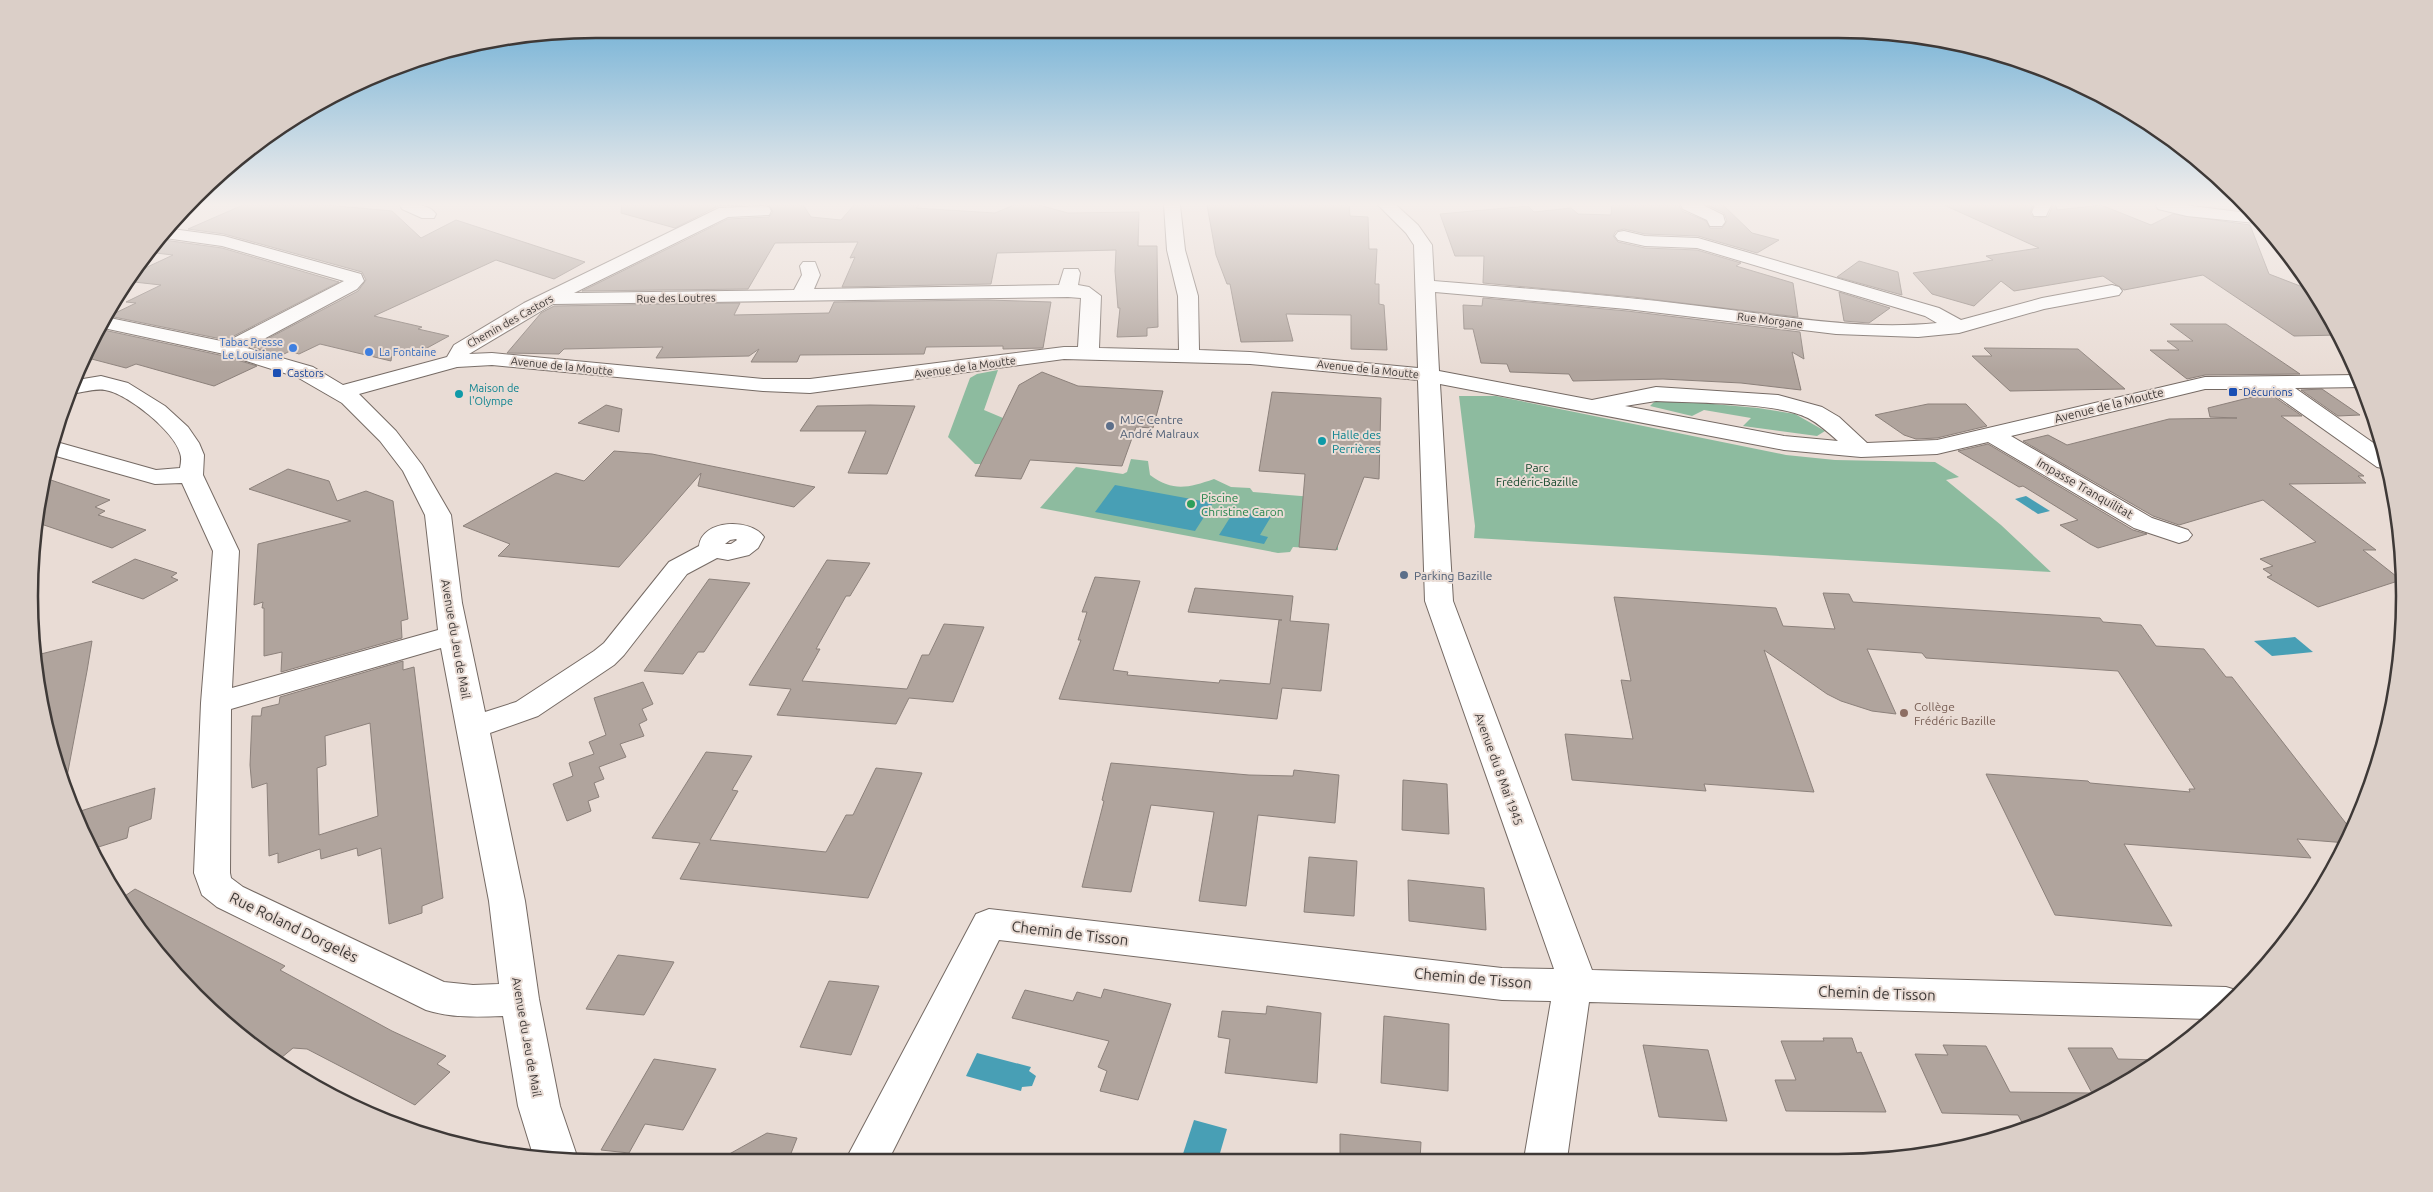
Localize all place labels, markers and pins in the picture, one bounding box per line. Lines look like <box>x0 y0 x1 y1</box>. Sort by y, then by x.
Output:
place label: Tabac Presse Le Louisiane <box>220 336 283 361</box>
marker: Tabac Presse Le Louisiane <box>287 342 299 354</box>
marker: La Fontaine <box>363 346 375 358</box>
place label: La Fontaine <box>379 346 436 358</box>
marker: Castors <box>271 367 283 379</box>
place label: Castors <box>287 367 324 379</box>
place label: Maison de l'Olympe <box>469 382 519 407</box>
marker: Décurions <box>2227 386 2239 398</box>
place label: Décurions <box>2243 386 2293 398</box>
marker: Maison de l'Olympe <box>453 388 465 400</box>
place label: MJC Centre André Malraux <box>1120 413 1199 440</box>
marker: MJC Centre André Malraux <box>1104 420 1116 432</box>
place label: Halle des Perrières <box>1332 428 1381 455</box>
marker: Halle des Perrières <box>1316 435 1328 447</box>
place label: Piscine Christine Caron <box>1201 491 1284 518</box>
marker: Piscine Christine Caron <box>1185 498 1197 510</box>
marker: Parking Bazille <box>1398 569 1410 581</box>
place label: Parking Bazille <box>1414 569 1492 582</box>
place label: Collège Frédéric Bazille <box>1914 700 1996 727</box>
marker: Collège Frédéric Bazille <box>1898 707 1910 719</box>

